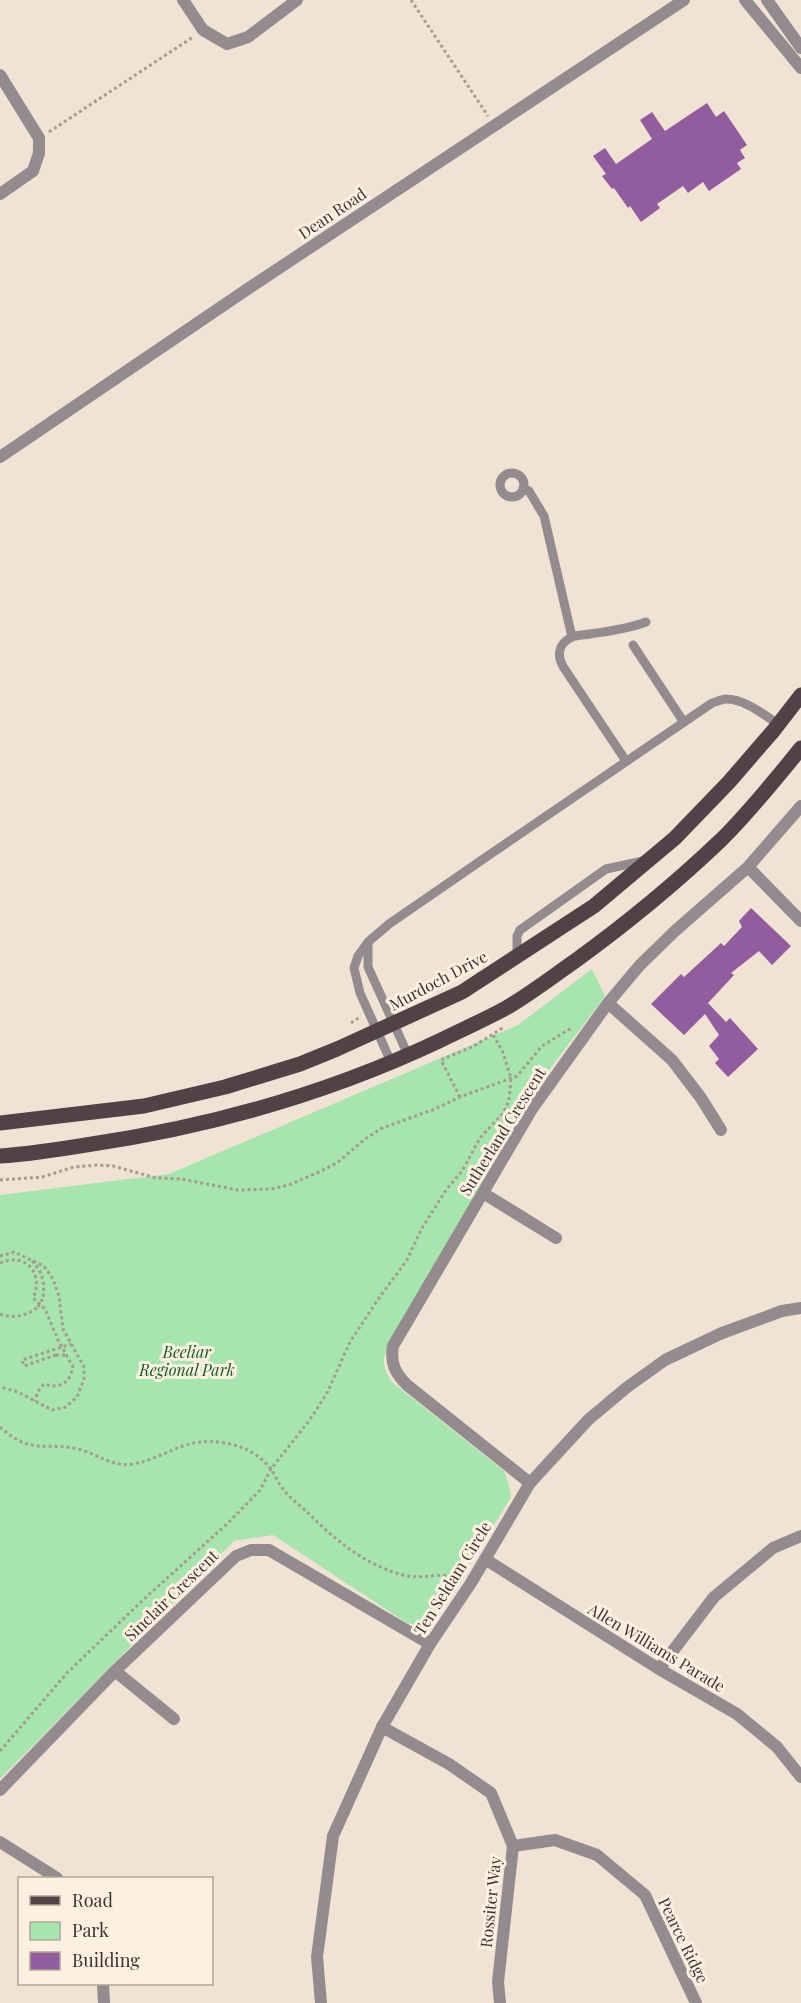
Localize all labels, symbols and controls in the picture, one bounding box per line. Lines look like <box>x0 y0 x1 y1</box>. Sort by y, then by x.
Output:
street label: Dean Road <box>294 183 370 243</box>
street label: Murdoch Drive <box>385 945 491 1015</box>
street label: Sutherland Crescent <box>454 1063 550 1199</box>
park label: Beeliar Regional Park <box>138 1341 235 1380</box>
street label: Ten Seldam Circle <box>409 1517 495 1639</box>
street label: Sinclair Crescent <box>120 1545 223 1645</box>
street label: Allen Williams Parade <box>584 1597 729 1696</box>
street label: Rossiter Way <box>475 1855 505 1949</box>
legend <box>18 1877 213 1985</box>
text: Road <box>72 1888 113 1912</box>
street label: Pearce Ridge <box>654 1894 714 1986</box>
text: Park <box>72 1918 109 1942</box>
text: Building <box>72 1948 140 1972</box>

